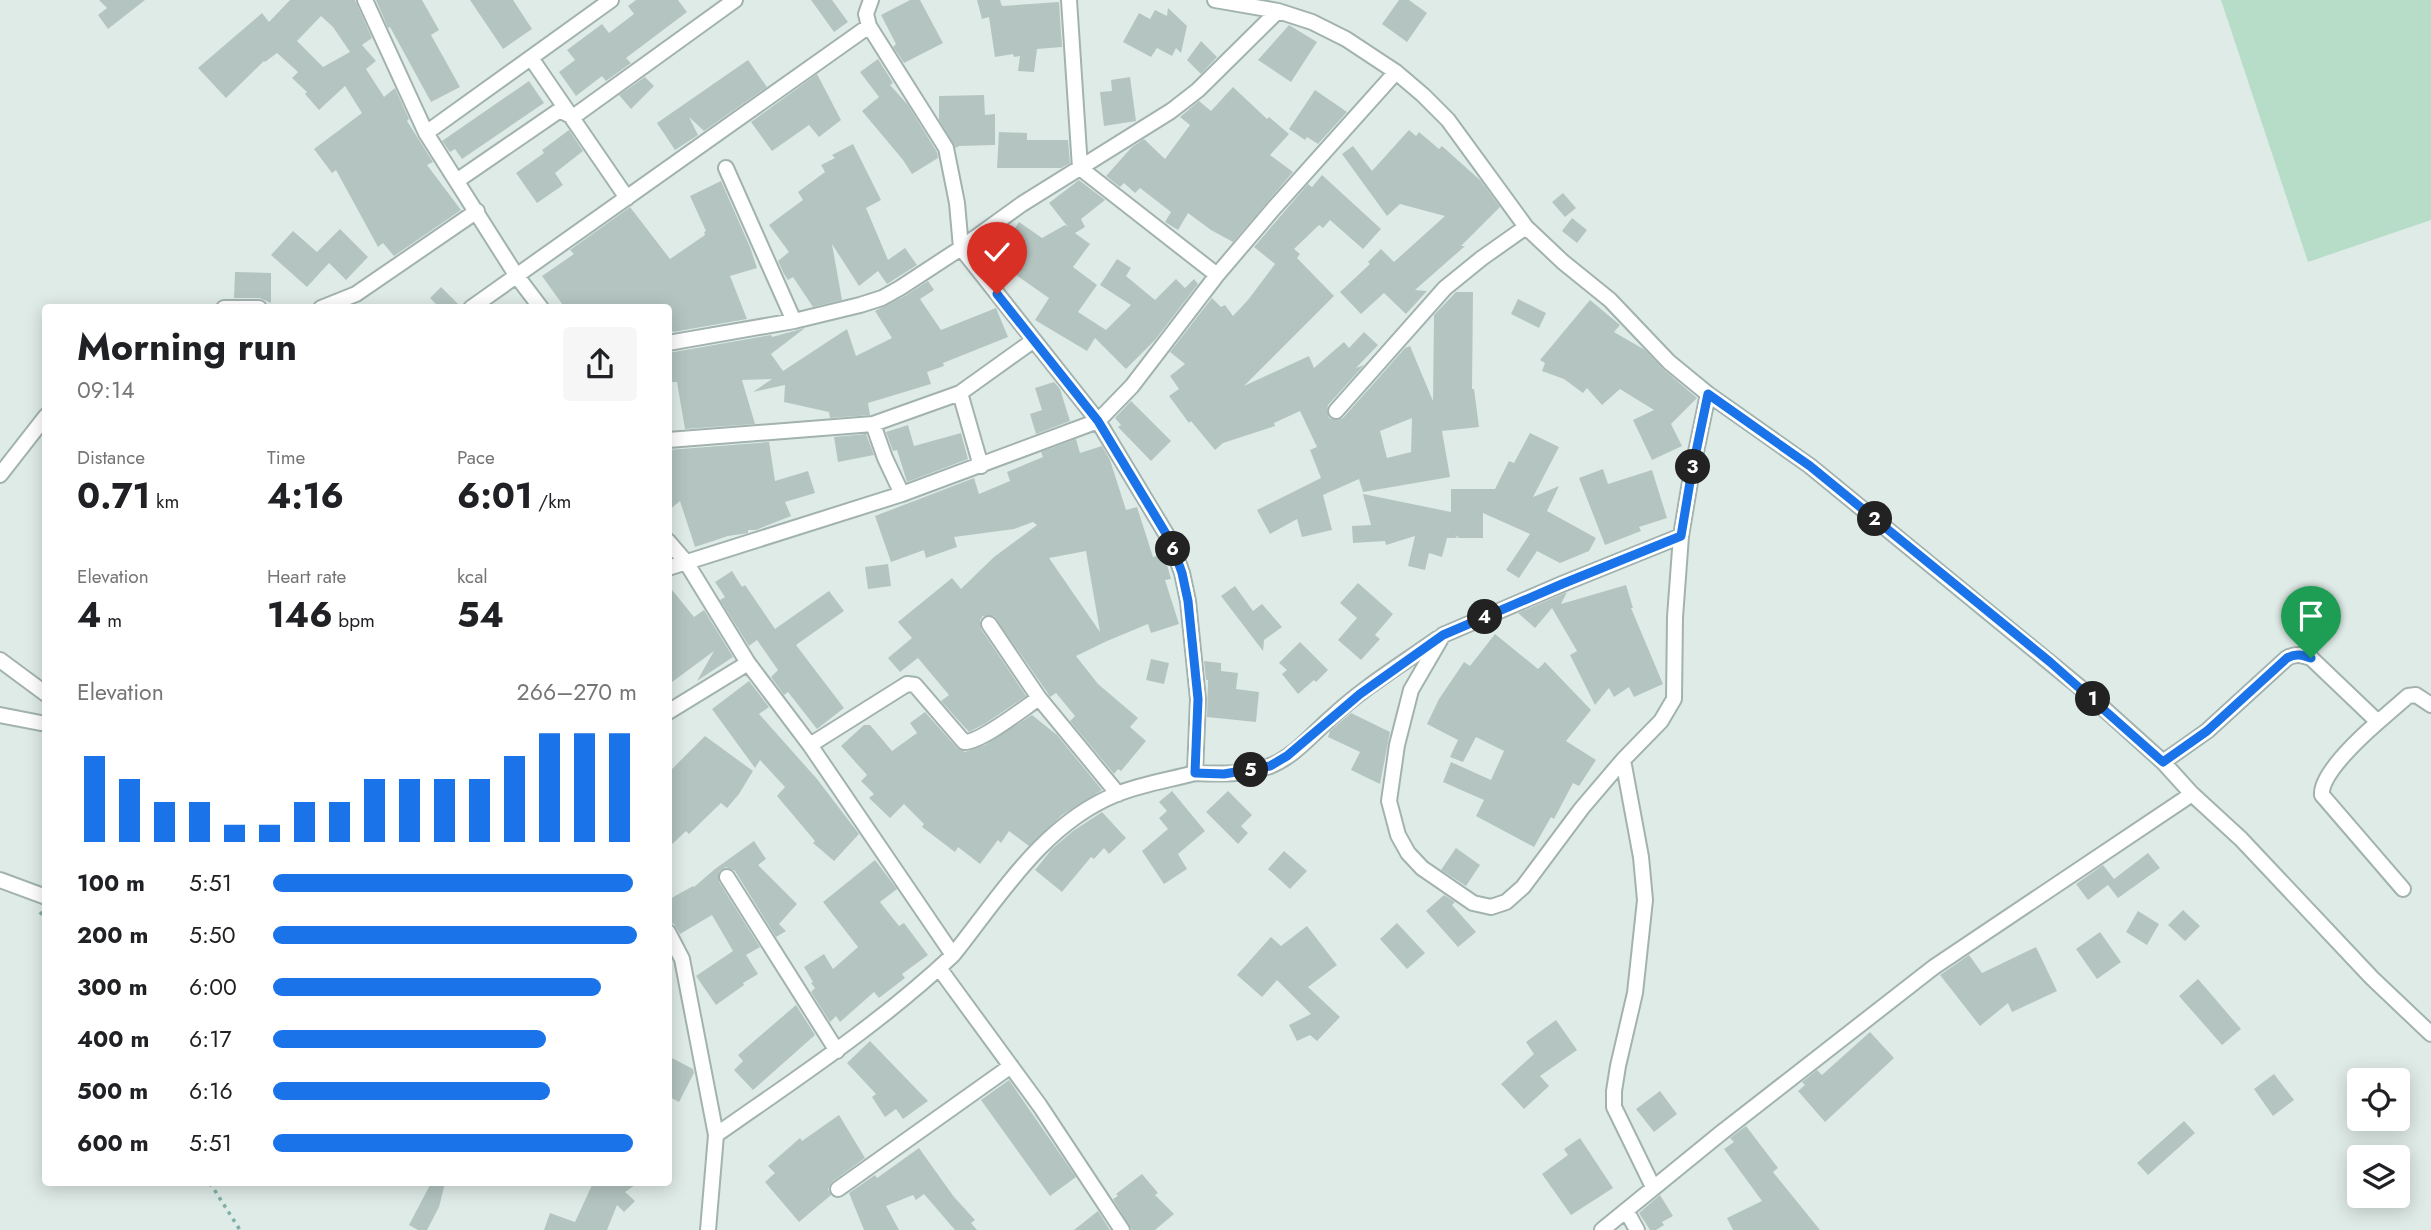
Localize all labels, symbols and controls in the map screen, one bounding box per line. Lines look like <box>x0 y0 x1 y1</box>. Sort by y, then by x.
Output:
pin <box>967 222 1027 294</box>
icon: check <box>978 233 1016 271</box>
text: Morning run <box>77 319 297 374</box>
button: share <box>563 327 637 401</box>
text: 09:14 <box>77 373 135 407</box>
text: Distance <box>77 444 145 471</box>
text: Time <box>267 444 305 471</box>
text: Pace <box>457 444 495 471</box>
pin: 3 <box>1676 449 1710 484</box>
text: 3 <box>1687 453 1698 480</box>
text: 0.71 <box>77 471 150 521</box>
text: 4:16 <box>267 471 344 521</box>
text: 6:01 <box>457 471 533 521</box>
text: km <box>150 488 179 515</box>
text: /km <box>533 488 571 515</box>
pin: 2 <box>1857 502 1892 536</box>
text: 2 <box>1868 505 1881 532</box>
pin: 6 <box>1156 532 1190 566</box>
text: 6 <box>1166 535 1179 562</box>
text: Elevation <box>77 563 149 590</box>
text: Heart rate <box>267 563 346 590</box>
text: kcal <box>457 563 488 590</box>
pin <box>2281 586 2341 658</box>
text: 4 <box>77 590 101 640</box>
text: 146 <box>267 590 333 640</box>
text: 54 <box>457 590 504 640</box>
icon: arrive <box>2292 597 2330 635</box>
pin: 4 <box>1468 600 1502 634</box>
text: 4 <box>1478 603 1491 630</box>
text: m <box>101 607 122 634</box>
text: bpm <box>333 607 375 634</box>
text: Elevation <box>77 675 164 709</box>
text: 266–270 m <box>517 675 637 709</box>
pin: 1 <box>2076 682 2110 716</box>
text: 1 <box>2088 685 2097 712</box>
pin: 5 <box>1234 752 1268 788</box>
text: 5 <box>1244 756 1257 783</box>
text: 100 m <box>77 866 145 900</box>
text: 5:51 <box>189 866 232 900</box>
text: 200 m <box>77 918 148 952</box>
text: 5:50 <box>189 918 236 952</box>
text: 300 m <box>77 970 148 1004</box>
text: 6:00 <box>189 970 237 1004</box>
text: 400 m <box>77 1022 149 1056</box>
text: 6:17 <box>189 1022 232 1056</box>
map controls <box>2347 1068 2410 1208</box>
button: locate <box>2347 1068 2410 1131</box>
text: 500 m <box>77 1074 148 1108</box>
text: 6:16 <box>189 1074 233 1108</box>
text: 600 m <box>77 1126 149 1160</box>
text: 5:51 <box>189 1126 232 1160</box>
button: layers <box>2347 1145 2410 1208</box>

